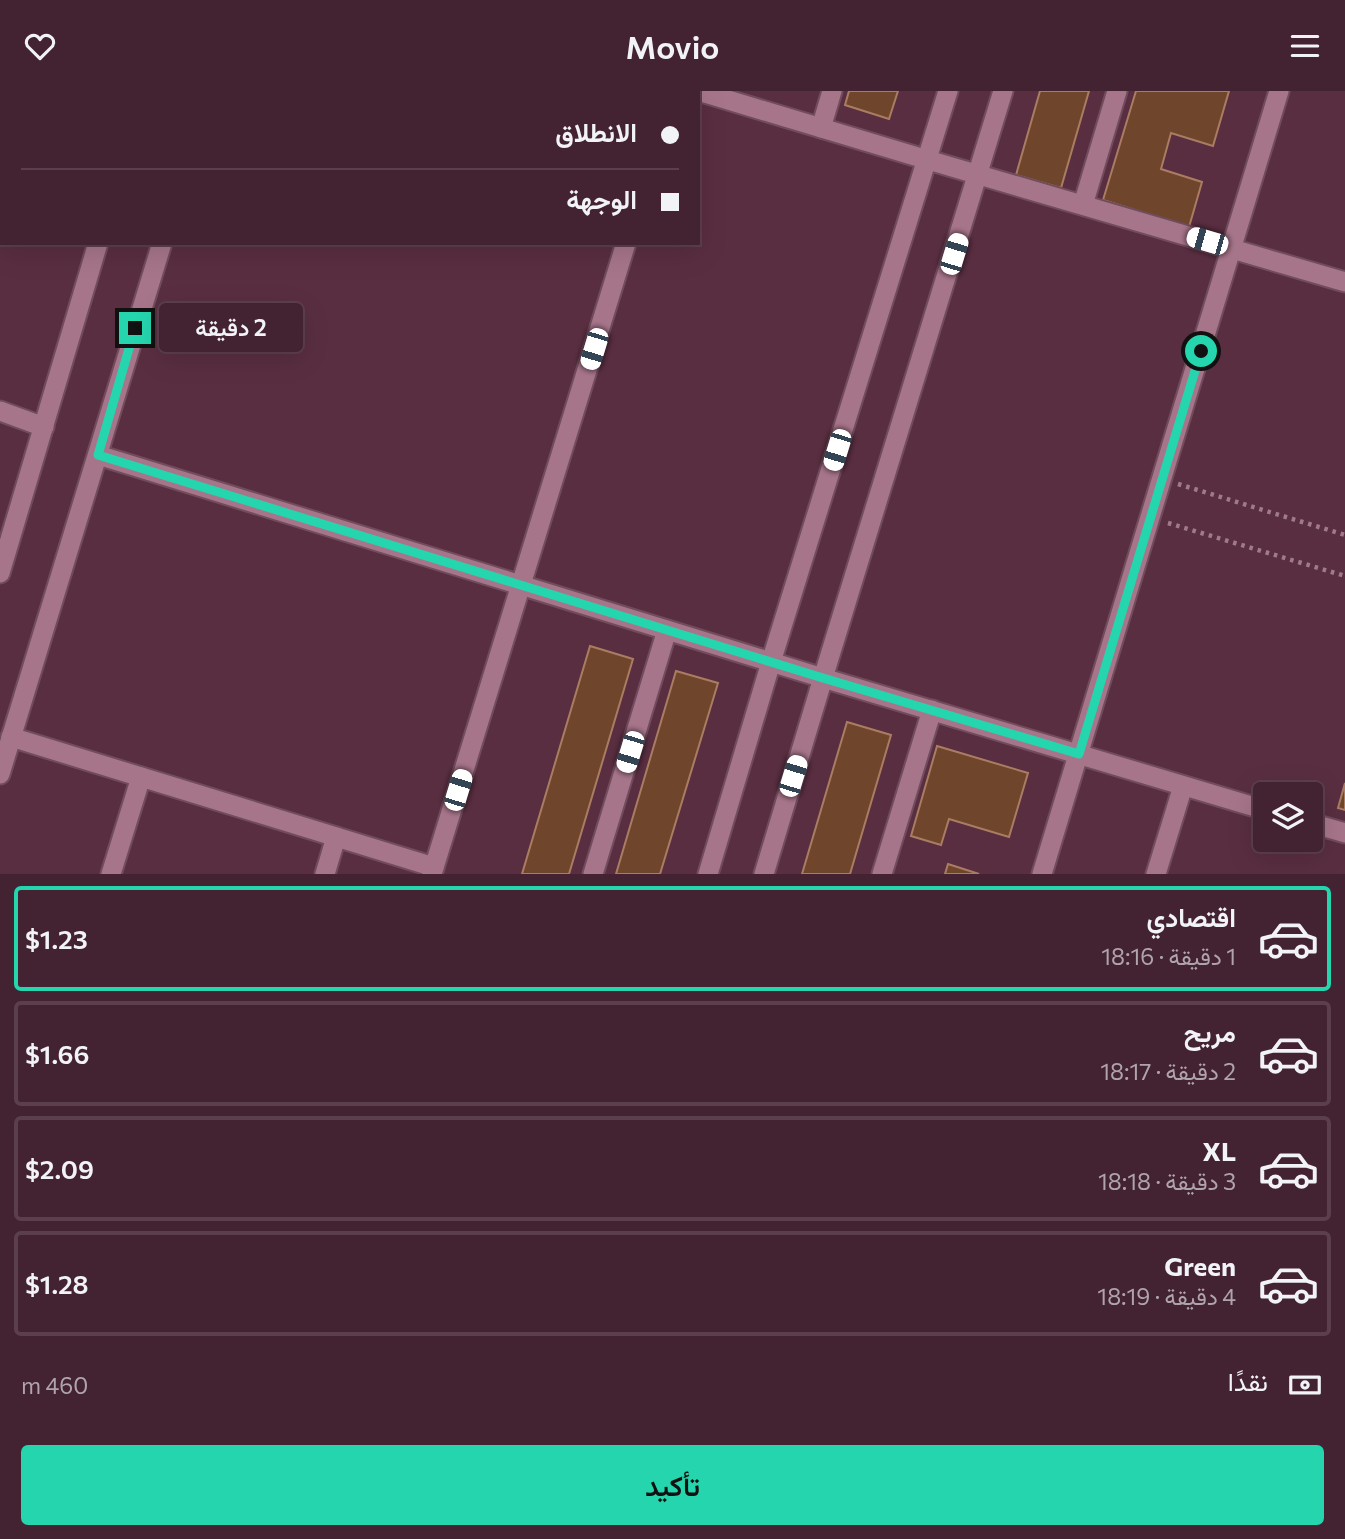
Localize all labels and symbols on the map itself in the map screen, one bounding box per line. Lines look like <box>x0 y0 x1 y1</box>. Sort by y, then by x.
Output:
car <box>1184 225 1231 257</box>
car <box>938 231 971 277</box>
callout: 2 دقيقة <box>160 303 303 353</box>
route end <box>119 312 151 344</box>
car <box>578 326 611 372</box>
route start <box>1185 335 1217 367</box>
car <box>821 427 854 473</box>
car <box>614 729 647 775</box>
car <box>777 753 810 799</box>
car <box>442 767 475 813</box>

